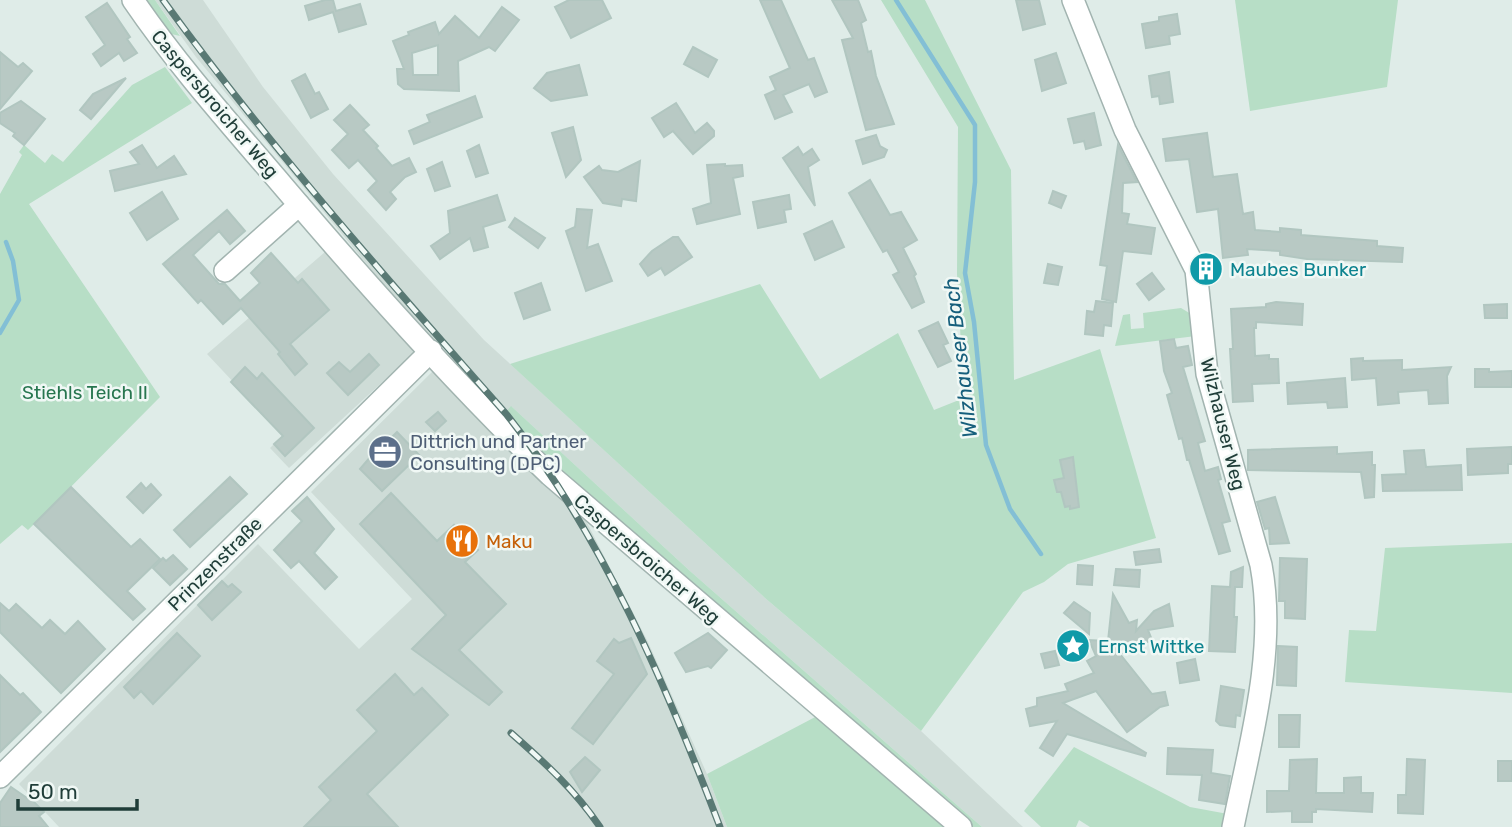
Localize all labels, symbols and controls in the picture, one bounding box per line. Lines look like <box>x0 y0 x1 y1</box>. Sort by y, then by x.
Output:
street label: Caspersbroicher Weg <box>146 25 284 183</box>
building icon: Maubes Bunker <box>1187 250 1225 288</box>
place label: Maubes Bunker <box>1230 258 1367 281</box>
water label: Wilzhauser Bach <box>938 276 982 440</box>
street label: Wilzhauser Weg <box>1195 355 1251 493</box>
park label: Stiehls Teich II <box>22 381 148 404</box>
place label: Dittrich und Partner Consulting (DPC) <box>410 430 587 475</box>
office icon: Dittrich und Partner Consulting (DPC) <box>366 433 404 471</box>
street label: Caspersbroicher Weg <box>569 489 725 629</box>
street label: Prinzenstraße <box>163 512 267 616</box>
restaurant icon: Maku <box>443 522 481 560</box>
place label: Maku <box>486 530 533 553</box>
place icon: Ernst Wittke <box>1054 627 1092 665</box>
place label: Ernst Wittke <box>1098 635 1204 658</box>
scale bar <box>18 768 136 812</box>
text: 50 m <box>28 779 78 804</box>

